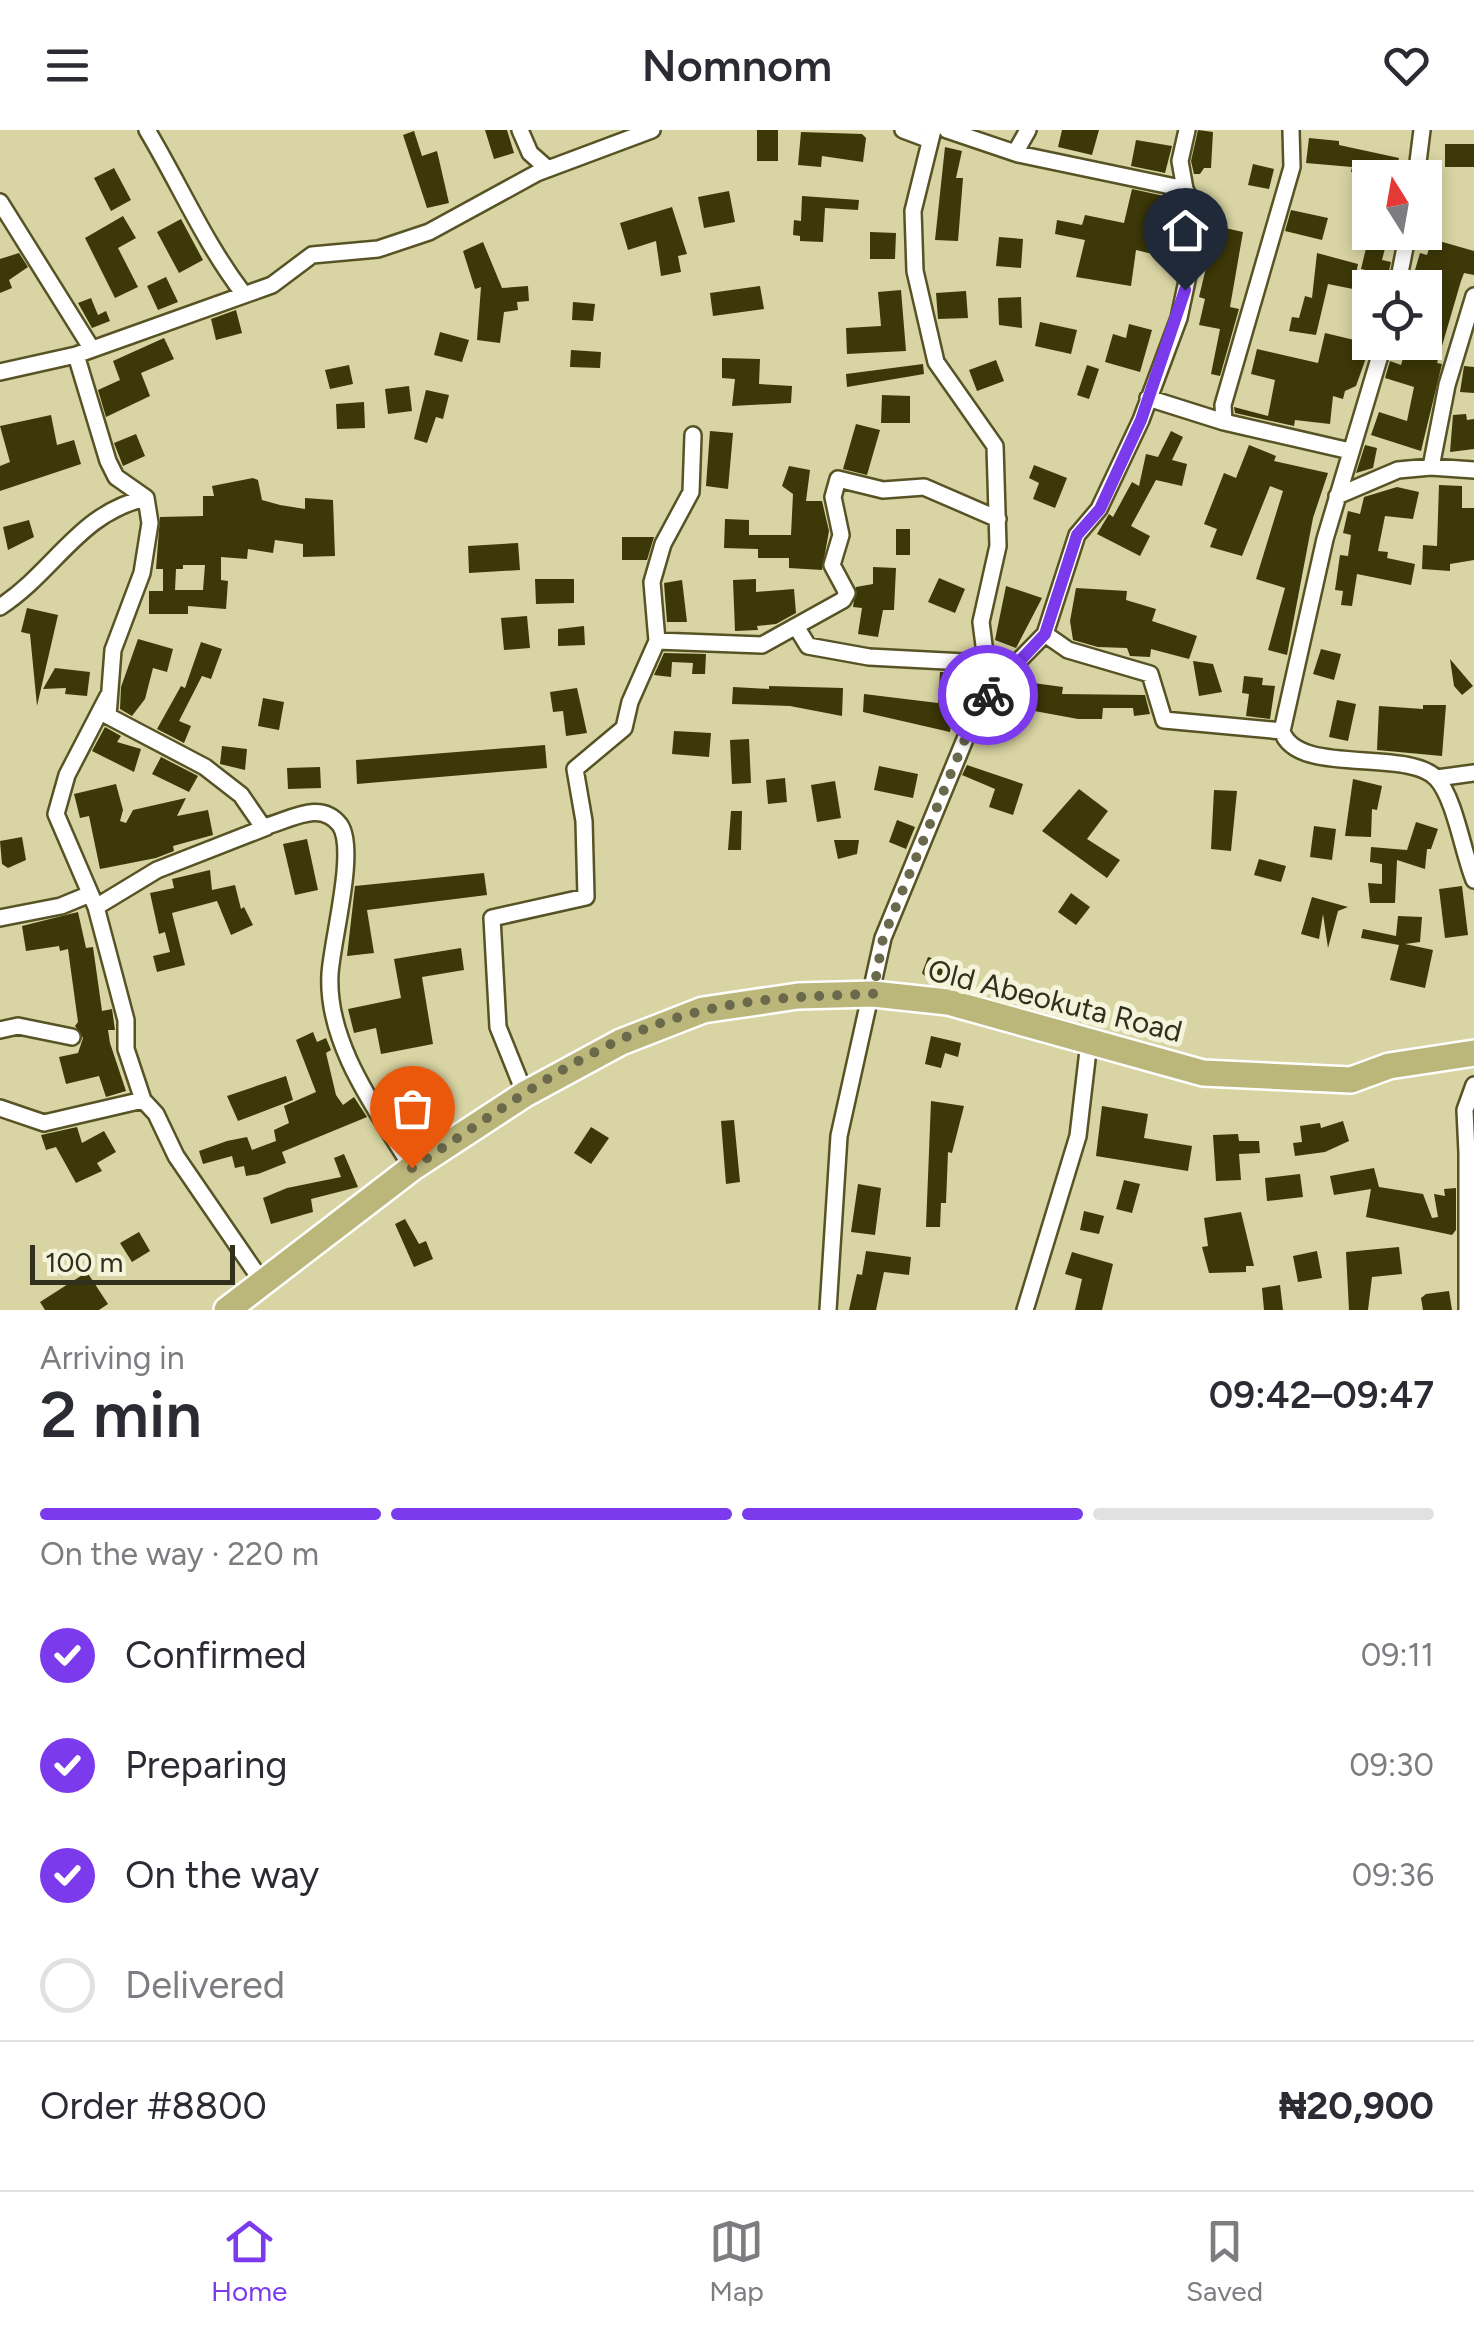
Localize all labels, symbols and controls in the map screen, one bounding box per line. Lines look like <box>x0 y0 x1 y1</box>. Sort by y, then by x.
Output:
icon: menu <box>40 38 95 93</box>
text: Nomnom <box>642 38 832 92</box>
icon: heart <box>1379 38 1434 93</box>
north arrow <box>1352 160 1442 250</box>
map controls <box>1352 160 1442 360</box>
pin <box>1143 188 1228 291</box>
icon: home <box>1158 203 1213 258</box>
button: locate <box>1352 270 1442 360</box>
courier <box>938 645 1038 745</box>
icon: bike <box>961 668 1016 723</box>
street label: Old Abeokuta Road <box>924 951 1186 1050</box>
pin <box>370 1066 455 1169</box>
icon: bag <box>385 1081 440 1136</box>
scale bar <box>30 1240 235 1284</box>
text: 100 m <box>45 1245 123 1279</box>
text: Arriving in <box>40 1339 185 1377</box>
text: 09:42–09:47 <box>1209 1372 1434 1418</box>
text: 2 min <box>40 1375 202 1453</box>
text: On the way · 220 m <box>40 1535 319 1573</box>
icon: check <box>40 1628 95 1683</box>
text: Confirmed <box>125 1632 307 1678</box>
text: 09:11 <box>1361 1636 1434 1674</box>
icon: check <box>40 1738 95 1793</box>
text: Preparing <box>125 1742 287 1788</box>
text: 09:30 <box>1349 1746 1434 1784</box>
icon: check <box>40 1848 95 1903</box>
text: On the way <box>125 1852 319 1898</box>
text: 09:36 <box>1352 1856 1434 1894</box>
text: Delivered <box>125 1962 285 2008</box>
text: Order #8800 <box>40 2083 267 2129</box>
text: ₦20,900 <box>1279 2083 1434 2129</box>
tab: Home <box>211 2214 287 2308</box>
tab: Map <box>709 2214 764 2308</box>
tab: Saved <box>1186 2214 1263 2308</box>

